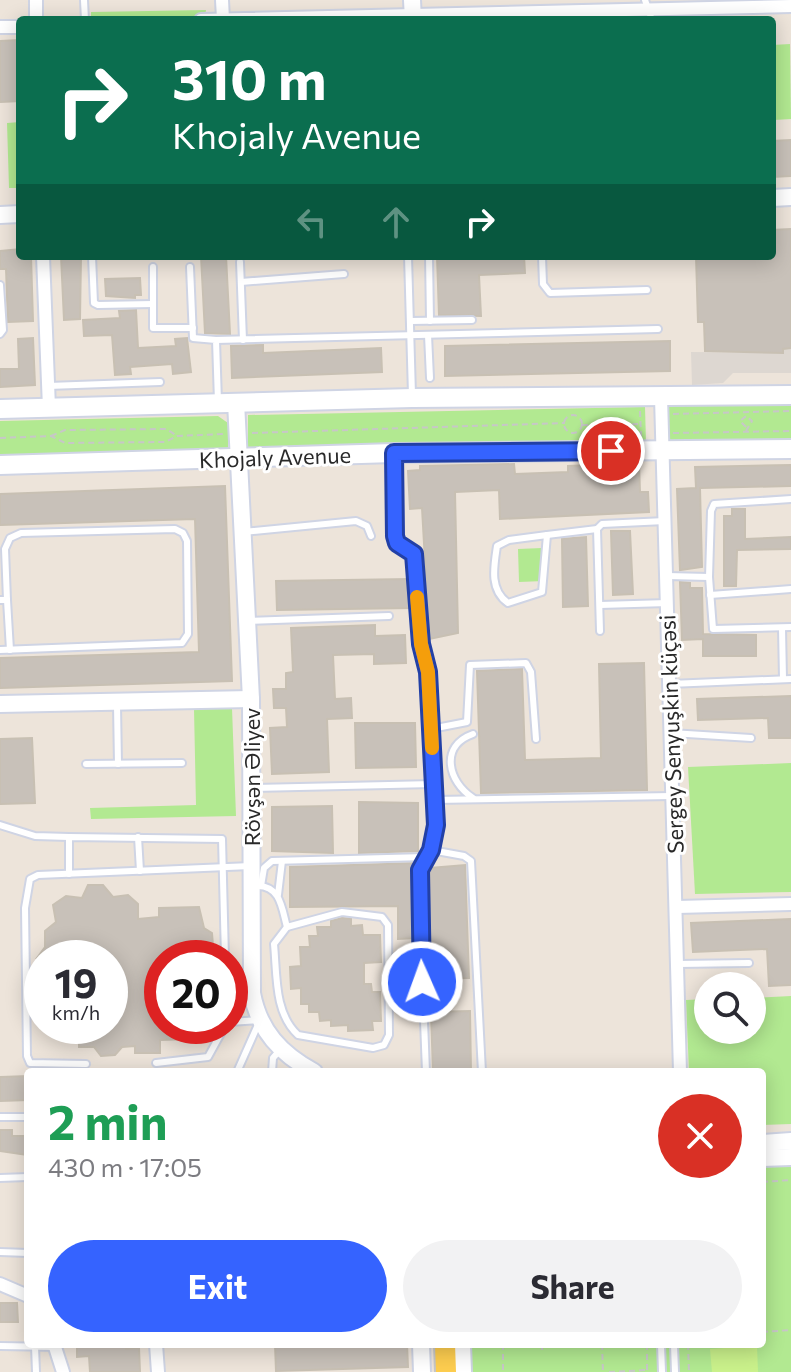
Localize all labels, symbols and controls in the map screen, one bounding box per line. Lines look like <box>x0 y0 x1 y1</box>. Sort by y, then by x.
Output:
text: 310 m <box>172 43 327 112</box>
icon: right <box>40 48 144 152</box>
text: Khojaly Avenue <box>172 112 421 156</box>
icon: left <box>290 200 334 244</box>
icon: ahead <box>374 200 418 244</box>
icon: right <box>458 200 502 244</box>
pin <box>577 417 645 485</box>
icon: arrive <box>589 429 633 473</box>
street label: Khojaly Avenue <box>198 441 352 473</box>
street label: Sergey Senyuşkin küçəsi <box>653 614 689 854</box>
street label: Rövşən Əliyev <box>238 708 265 846</box>
speed limit sign: 20 <box>144 940 248 1044</box>
position arrow <box>380 940 464 1024</box>
text: 19 <box>55 957 97 1006</box>
map controls <box>694 972 766 1044</box>
button: search <box>694 972 766 1044</box>
text: km/h <box>52 1000 100 1024</box>
text: 2 min <box>48 1091 168 1150</box>
button: close <box>658 1094 742 1178</box>
text: 430 m · 17:05 <box>48 1151 202 1182</box>
button: Exit <box>48 1240 387 1332</box>
button: Share <box>403 1240 742 1332</box>

